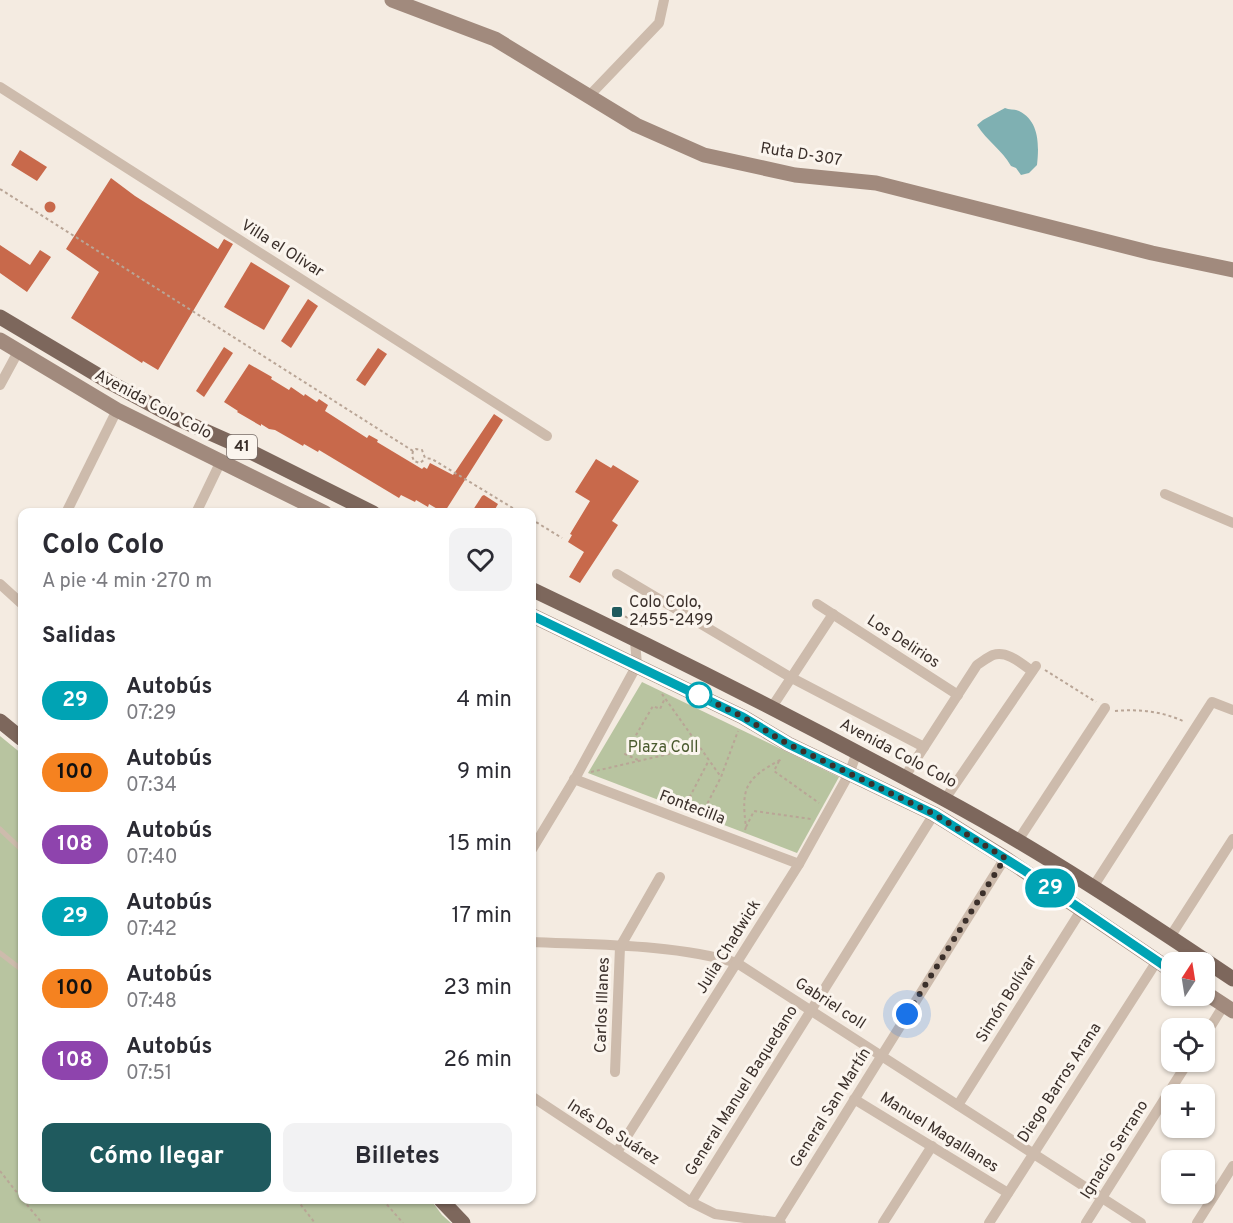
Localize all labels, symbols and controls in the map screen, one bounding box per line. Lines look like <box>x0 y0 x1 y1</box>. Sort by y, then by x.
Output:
street label: Ruta D-307 <box>759 139 843 171</box>
street label: Villa el Olivar <box>237 216 327 282</box>
street label: Avenida Colo Colo <box>91 366 215 444</box>
road number: 41 <box>227 435 257 459</box>
text: Colo Colo <box>42 528 164 564</box>
button: heart <box>449 528 512 591</box>
text: A pie · 4 min · 270 m <box>42 569 212 595</box>
place label: Colo Colo, 2455-2499 <box>629 593 713 631</box>
marker: Colo Colo, 2455-2499 <box>610 605 624 619</box>
street label: Los Delirios <box>863 611 943 673</box>
text: Salidas <box>42 623 116 650</box>
text: Autobús <box>126 674 212 701</box>
unlabelled marker <box>686 682 712 708</box>
text: 29 <box>62 687 88 714</box>
text: 4 min <box>457 687 512 714</box>
text: 07:29 <box>126 701 177 727</box>
street label: Avenida Colo Colo <box>836 715 960 793</box>
park label: Plaza Coll <box>628 738 698 758</box>
text: Autobús <box>126 746 212 773</box>
text: 100 <box>57 759 93 786</box>
text: 9 min <box>457 759 512 786</box>
text: 07:34 <box>126 773 177 799</box>
street label: Fontecilla <box>656 786 728 830</box>
text: Autobús <box>126 818 212 845</box>
text: 108 <box>57 831 93 858</box>
text: 15 min <box>448 831 512 858</box>
text: 07:40 <box>126 845 178 871</box>
line badge: 29 <box>1023 868 1077 908</box>
text: 29 <box>1037 875 1063 902</box>
text: Autobús <box>126 890 212 917</box>
street label: Julia Chadwick <box>692 896 766 998</box>
text: 29 <box>62 903 88 930</box>
text: 17 min <box>452 903 512 930</box>
text: 07:42 <box>126 917 177 943</box>
street label: Simón Bolívar <box>972 951 1042 1047</box>
north arrow <box>1161 952 1215 1006</box>
map controls <box>1161 952 1215 1204</box>
street label: Carlos Illanes <box>591 957 615 1053</box>
text: Autobús <box>126 962 212 989</box>
street label: Gabriel coll <box>791 974 869 1034</box>
text: 100 <box>57 975 93 1002</box>
text: 23 min <box>444 975 512 1002</box>
text: 07:48 <box>126 989 177 1015</box>
your location <box>892 999 922 1029</box>
street label: General Manuel Baquedano <box>681 1002 803 1180</box>
button: locate <box>1161 1018 1215 1072</box>
street label: Diego Barros Arana <box>1014 1019 1106 1147</box>
text: Autobús <box>126 1034 212 1061</box>
street label: General San Martín <box>786 1044 876 1172</box>
text: 108 <box>57 1047 93 1074</box>
text: 26 min <box>444 1047 512 1074</box>
text: 07:51 <box>126 1061 172 1087</box>
button: + <box>1161 1084 1215 1138</box>
street label: Manuel Magallanes <box>876 1088 1002 1178</box>
street label: Inés De Suárez <box>563 1096 663 1170</box>
street label: Ignacio Serrano <box>1077 1097 1153 1203</box>
button: Cómo llegar <box>42 1123 271 1192</box>
button: Billetes <box>283 1123 512 1192</box>
button: − <box>1161 1150 1215 1204</box>

